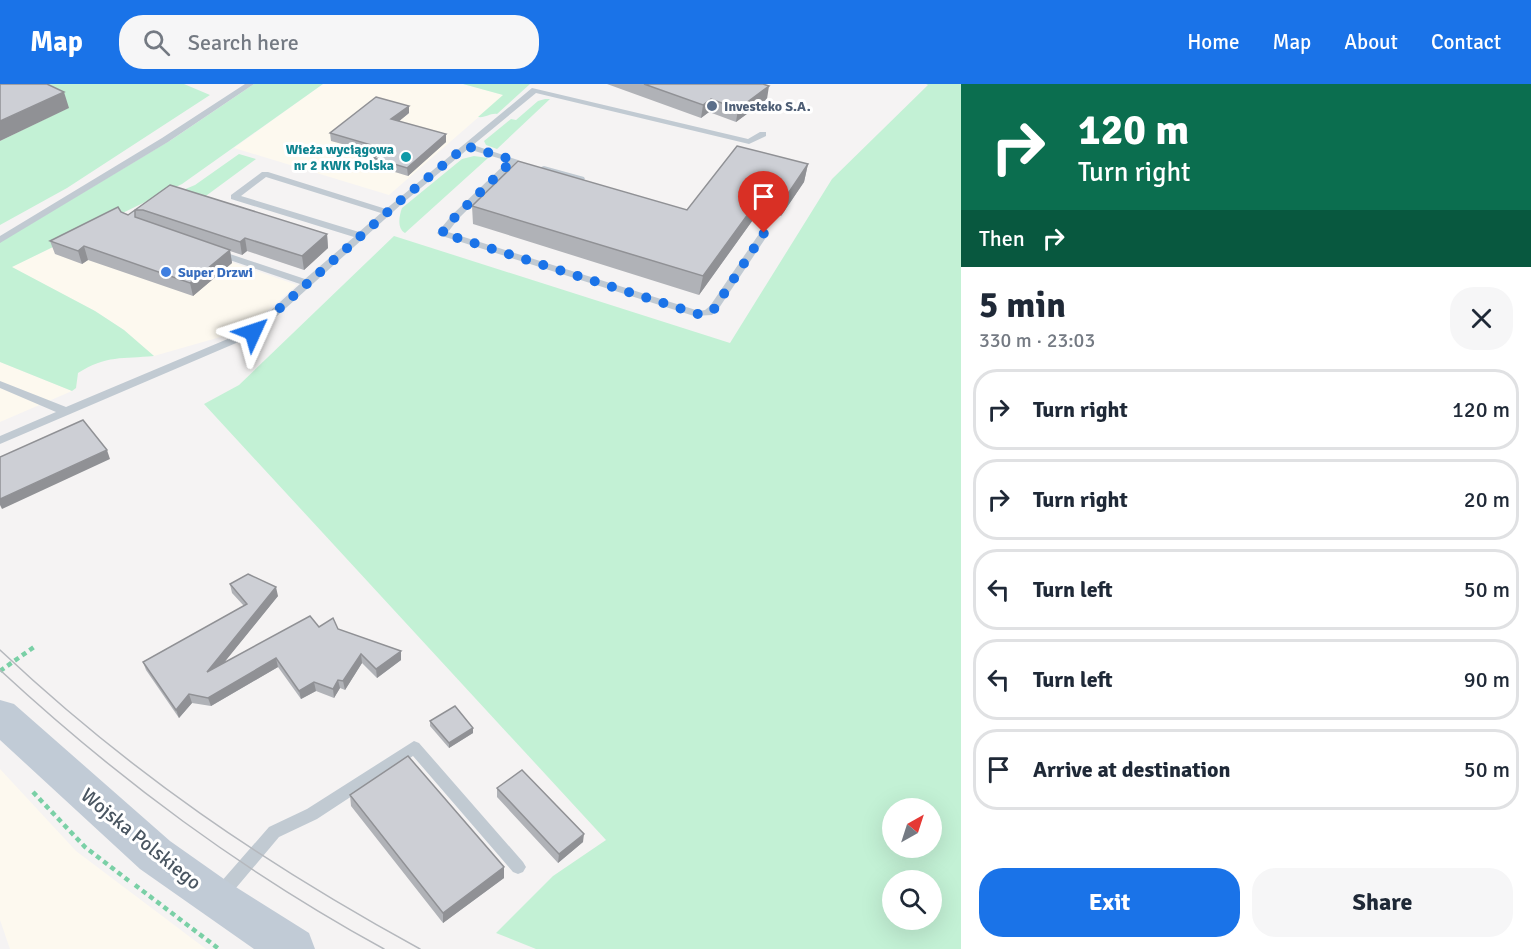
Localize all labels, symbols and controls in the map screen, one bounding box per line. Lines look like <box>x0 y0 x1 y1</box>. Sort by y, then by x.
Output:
search box <box>119 15 539 69</box>
text: Map <box>30 25 83 59</box>
icon: search <box>140 26 173 59</box>
text: Search here <box>188 29 299 56</box>
text: Home <box>1187 29 1240 55</box>
text: Map <box>1273 29 1311 55</box>
text: About <box>1344 29 1398 55</box>
text: Contact <box>1431 29 1501 55</box>
place label: Investeko S.A. <box>724 98 811 115</box>
marker: Investeko S.A. <box>705 99 719 113</box>
text: 120 m <box>1078 105 1189 156</box>
icon: right <box>979 108 1057 186</box>
place label: Wieża wyciągowa nr 2 KWK Polska <box>286 141 394 174</box>
marker: Wieża wyciągowa nr 2 KWK Polska <box>399 150 413 164</box>
text: Turn right <box>1078 156 1191 189</box>
pin <box>738 171 789 233</box>
icon: arrive <box>747 180 780 213</box>
icon: right <box>1037 222 1070 255</box>
text: Then <box>979 225 1025 252</box>
place label: Super Drzwi <box>178 264 253 281</box>
marker: Super Drzwi <box>159 265 173 279</box>
text: 5 min <box>979 283 1066 328</box>
button: close <box>1450 287 1513 350</box>
position arrow <box>221 300 285 364</box>
text: 330 m · 23:03 <box>979 328 1095 353</box>
icon: right <box>982 393 1015 426</box>
text: Turn right <box>1033 396 1128 423</box>
text: 120 m <box>1452 396 1510 423</box>
icon: right <box>982 483 1015 516</box>
text: Turn right <box>1033 486 1128 513</box>
text: 20 m <box>1464 486 1510 513</box>
icon: left <box>982 573 1015 606</box>
text: Turn left <box>1033 576 1113 603</box>
text: 50 m <box>1464 576 1510 603</box>
icon: left <box>982 663 1015 696</box>
text: Turn left <box>1033 666 1113 693</box>
text: 90 m <box>1464 666 1510 693</box>
icon: arrive <box>982 753 1015 786</box>
text: Arrive at destination <box>1033 756 1230 783</box>
text: 50 m <box>1464 756 1510 783</box>
street label: Wojska Polskiego <box>76 783 206 895</box>
north arrow <box>882 798 942 858</box>
map controls <box>882 798 942 930</box>
button: Exit <box>979 868 1240 937</box>
button: Share <box>1252 868 1513 937</box>
button: search <box>882 870 942 930</box>

